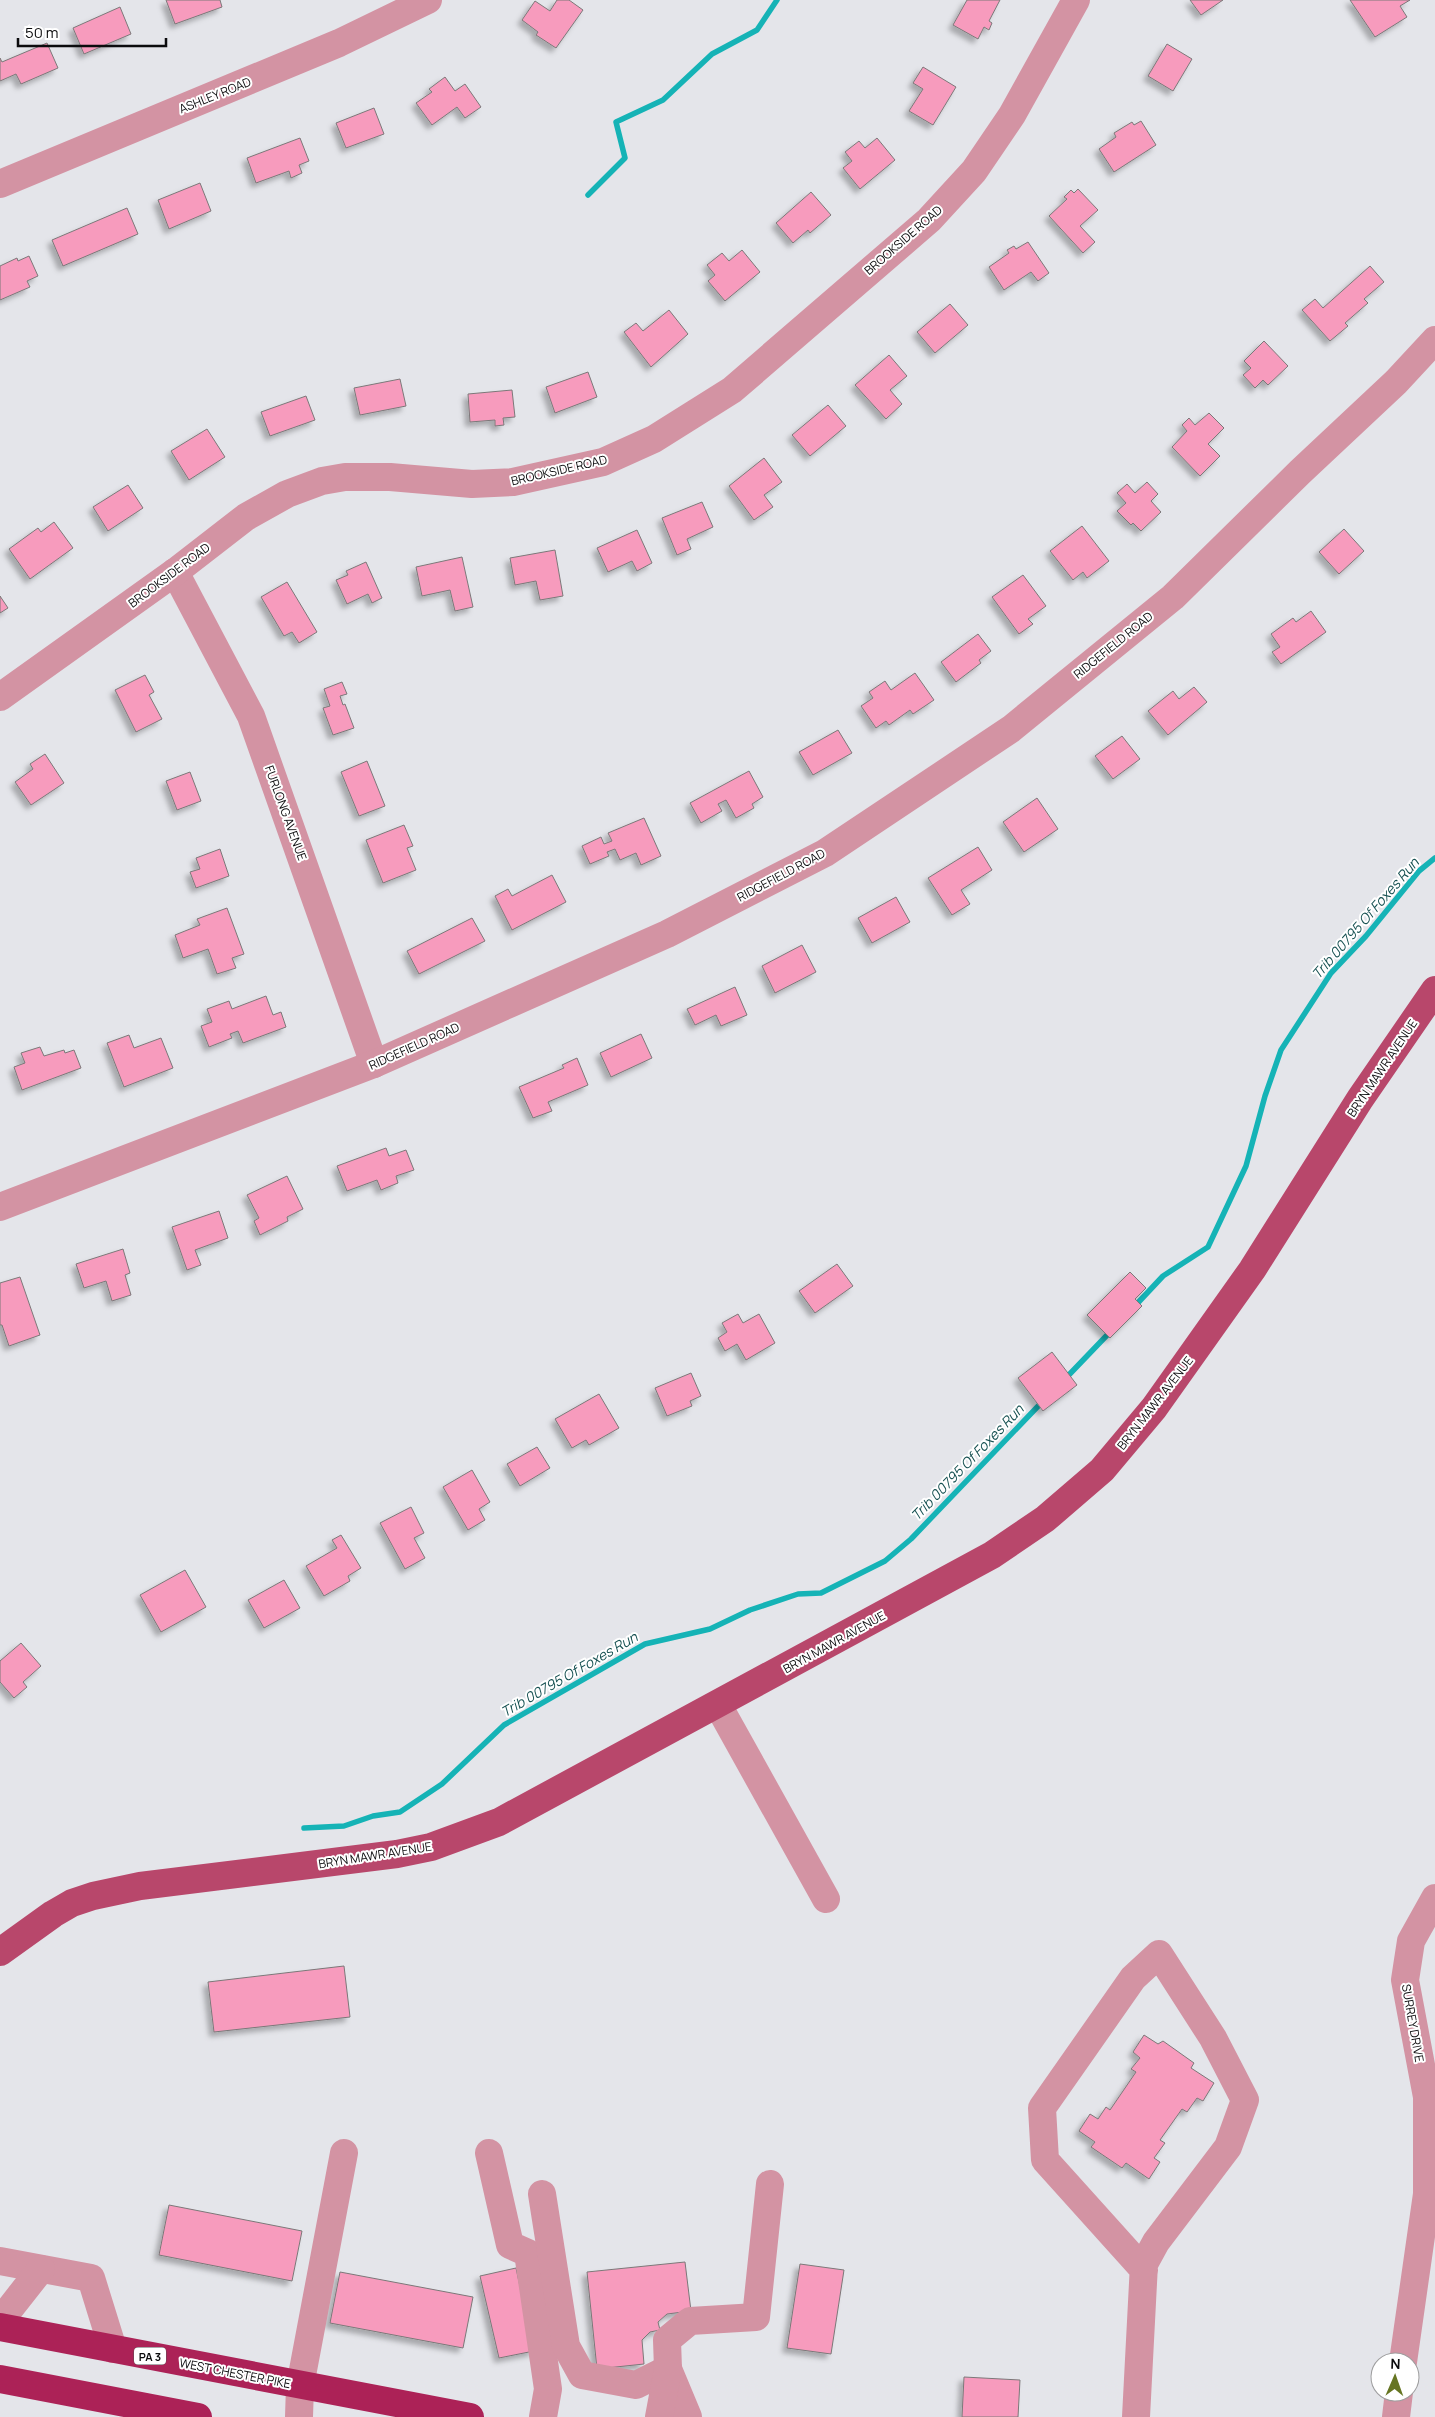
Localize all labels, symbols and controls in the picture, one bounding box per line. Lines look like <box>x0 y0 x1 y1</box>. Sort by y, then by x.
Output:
scale bar <box>18 15 165 47</box>
text: 50 m <box>25 22 59 43</box>
street label: ASHLEY ROAD <box>176 73 254 117</box>
street label: BROOKSIDE ROAD <box>860 201 946 279</box>
street label: BROOKSIDE ROAD <box>509 451 609 489</box>
street label: BROOKSIDE ROAD <box>125 539 213 611</box>
street label: RIDGEFIELD ROAD <box>1070 608 1156 682</box>
street label: FURLONG AVENUE <box>261 763 311 863</box>
street label: RIDGEFIELD ROAD <box>734 845 828 905</box>
water label: Trib 00795 Of Foxes Run <box>1307 853 1423 983</box>
street label: BRYN MAWR AVENUE <box>1343 1016 1421 1120</box>
street label: RIDGEFIELD ROAD <box>366 1018 462 1074</box>
street label: BRYN MAWR AVENUE <box>1113 1353 1197 1453</box>
water label: Trib 00795 Of Foxes Run <box>907 1399 1028 1524</box>
street label: BRYN MAWR AVENUE <box>780 1607 888 1677</box>
water label: Trib 00795 Of Foxes Run <box>497 1627 641 1721</box>
street label: BRYN MAWR AVENUE <box>317 1838 433 1872</box>
street label: SURREY DRIVE <box>1398 1983 1428 2063</box>
road number: PA 3 <box>134 2348 166 2364</box>
north arrow <box>1370 2352 1420 2402</box>
street label: WEST CHESTER PIKE <box>178 2354 292 2392</box>
text: N <box>1390 2354 1401 2373</box>

